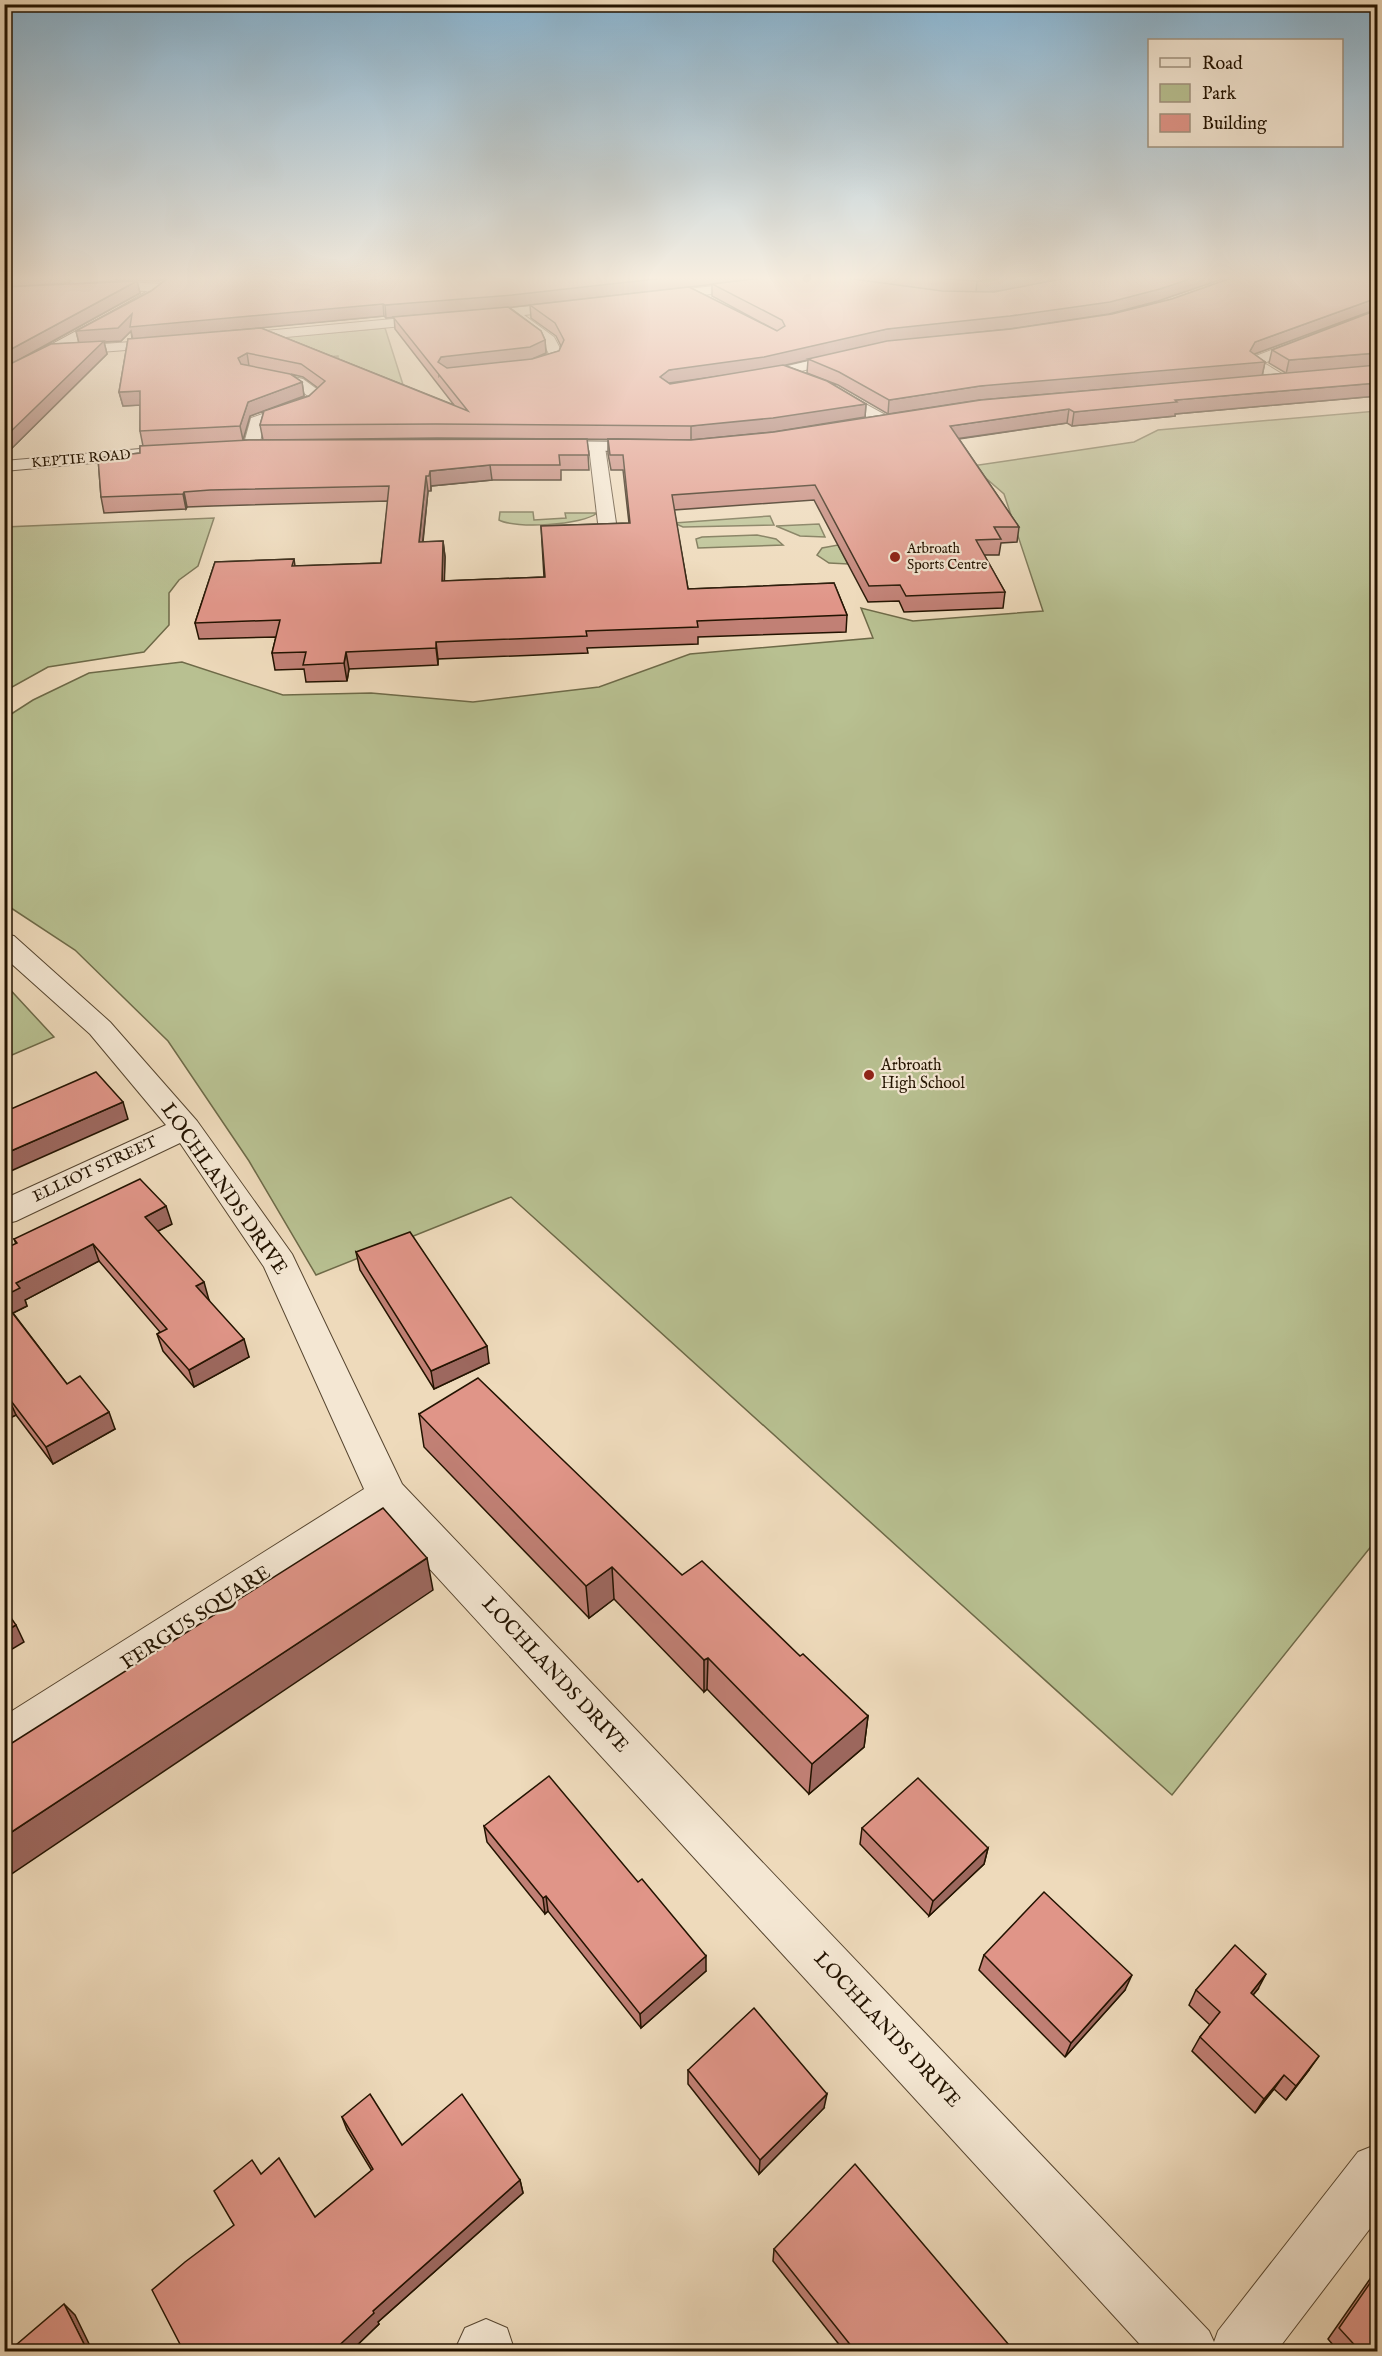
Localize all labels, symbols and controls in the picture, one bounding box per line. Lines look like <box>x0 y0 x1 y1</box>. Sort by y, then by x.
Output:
legend <box>1148 39 1343 147</box>
text: Road <box>1202 53 1243 76</box>
text: Park <box>1202 83 1237 106</box>
text: Building <box>1202 113 1267 136</box>
street label: KEPTIE ROAD <box>31 446 131 472</box>
place label: Arbroath Sports Centre <box>906 540 988 574</box>
marker: Arbroath Sports Centre <box>888 550 902 564</box>
place label: Arbroath High School <box>880 1056 965 1094</box>
marker: Arbroath High School <box>862 1068 876 1082</box>
street label: LOCHLANDS DRIVE <box>155 1098 293 1280</box>
street label: ELLIOT STREET <box>30 1132 161 1208</box>
street label: FERGUS SQUARE <box>116 1560 276 1676</box>
street label: LOCHLANDS DRIVE <box>476 1592 634 1758</box>
street label: LOCHLANDS DRIVE <box>808 1947 966 2113</box>

